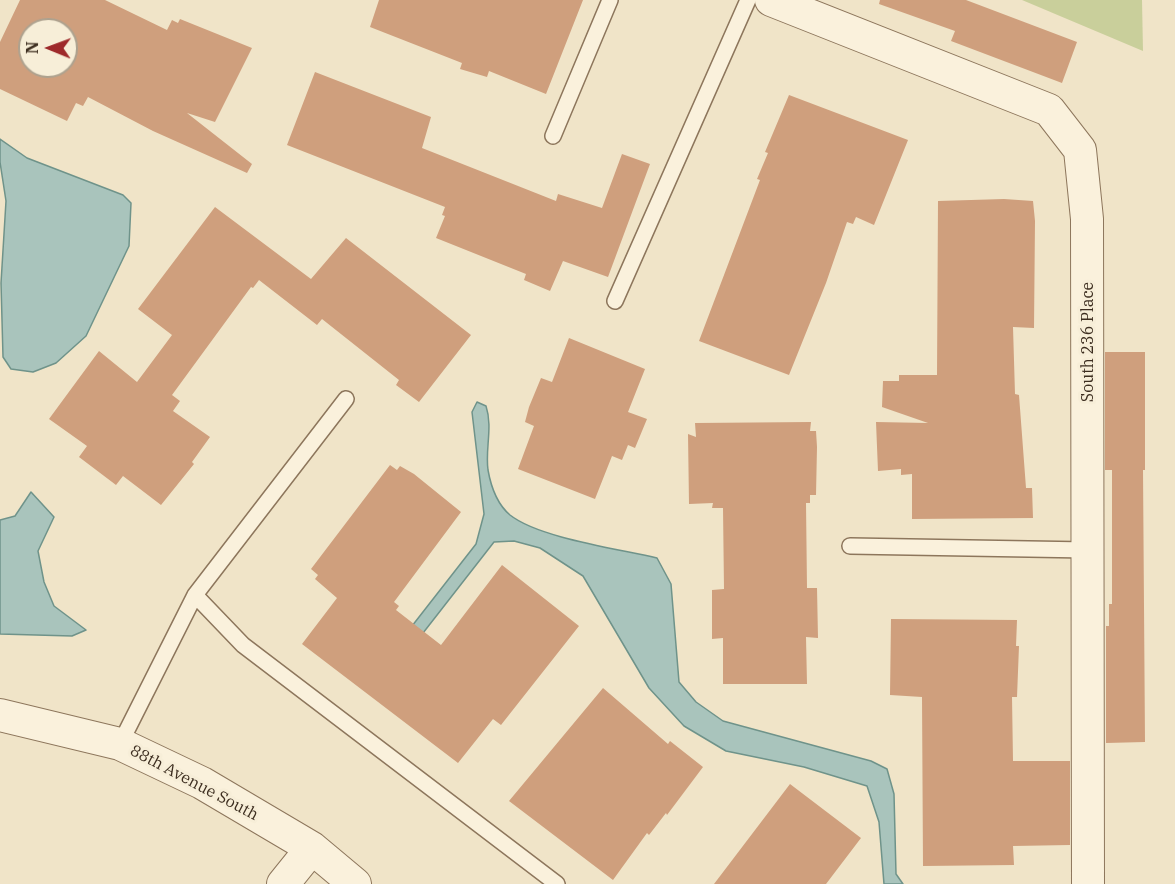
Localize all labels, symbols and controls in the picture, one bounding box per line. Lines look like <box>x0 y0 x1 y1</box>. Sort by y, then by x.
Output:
north arrow <box>18 18 78 78</box>
text: N <box>22 41 42 54</box>
street label: South 236 Place <box>1078 282 1098 402</box>
street label: 88th Avenue South <box>127 741 261 825</box>

